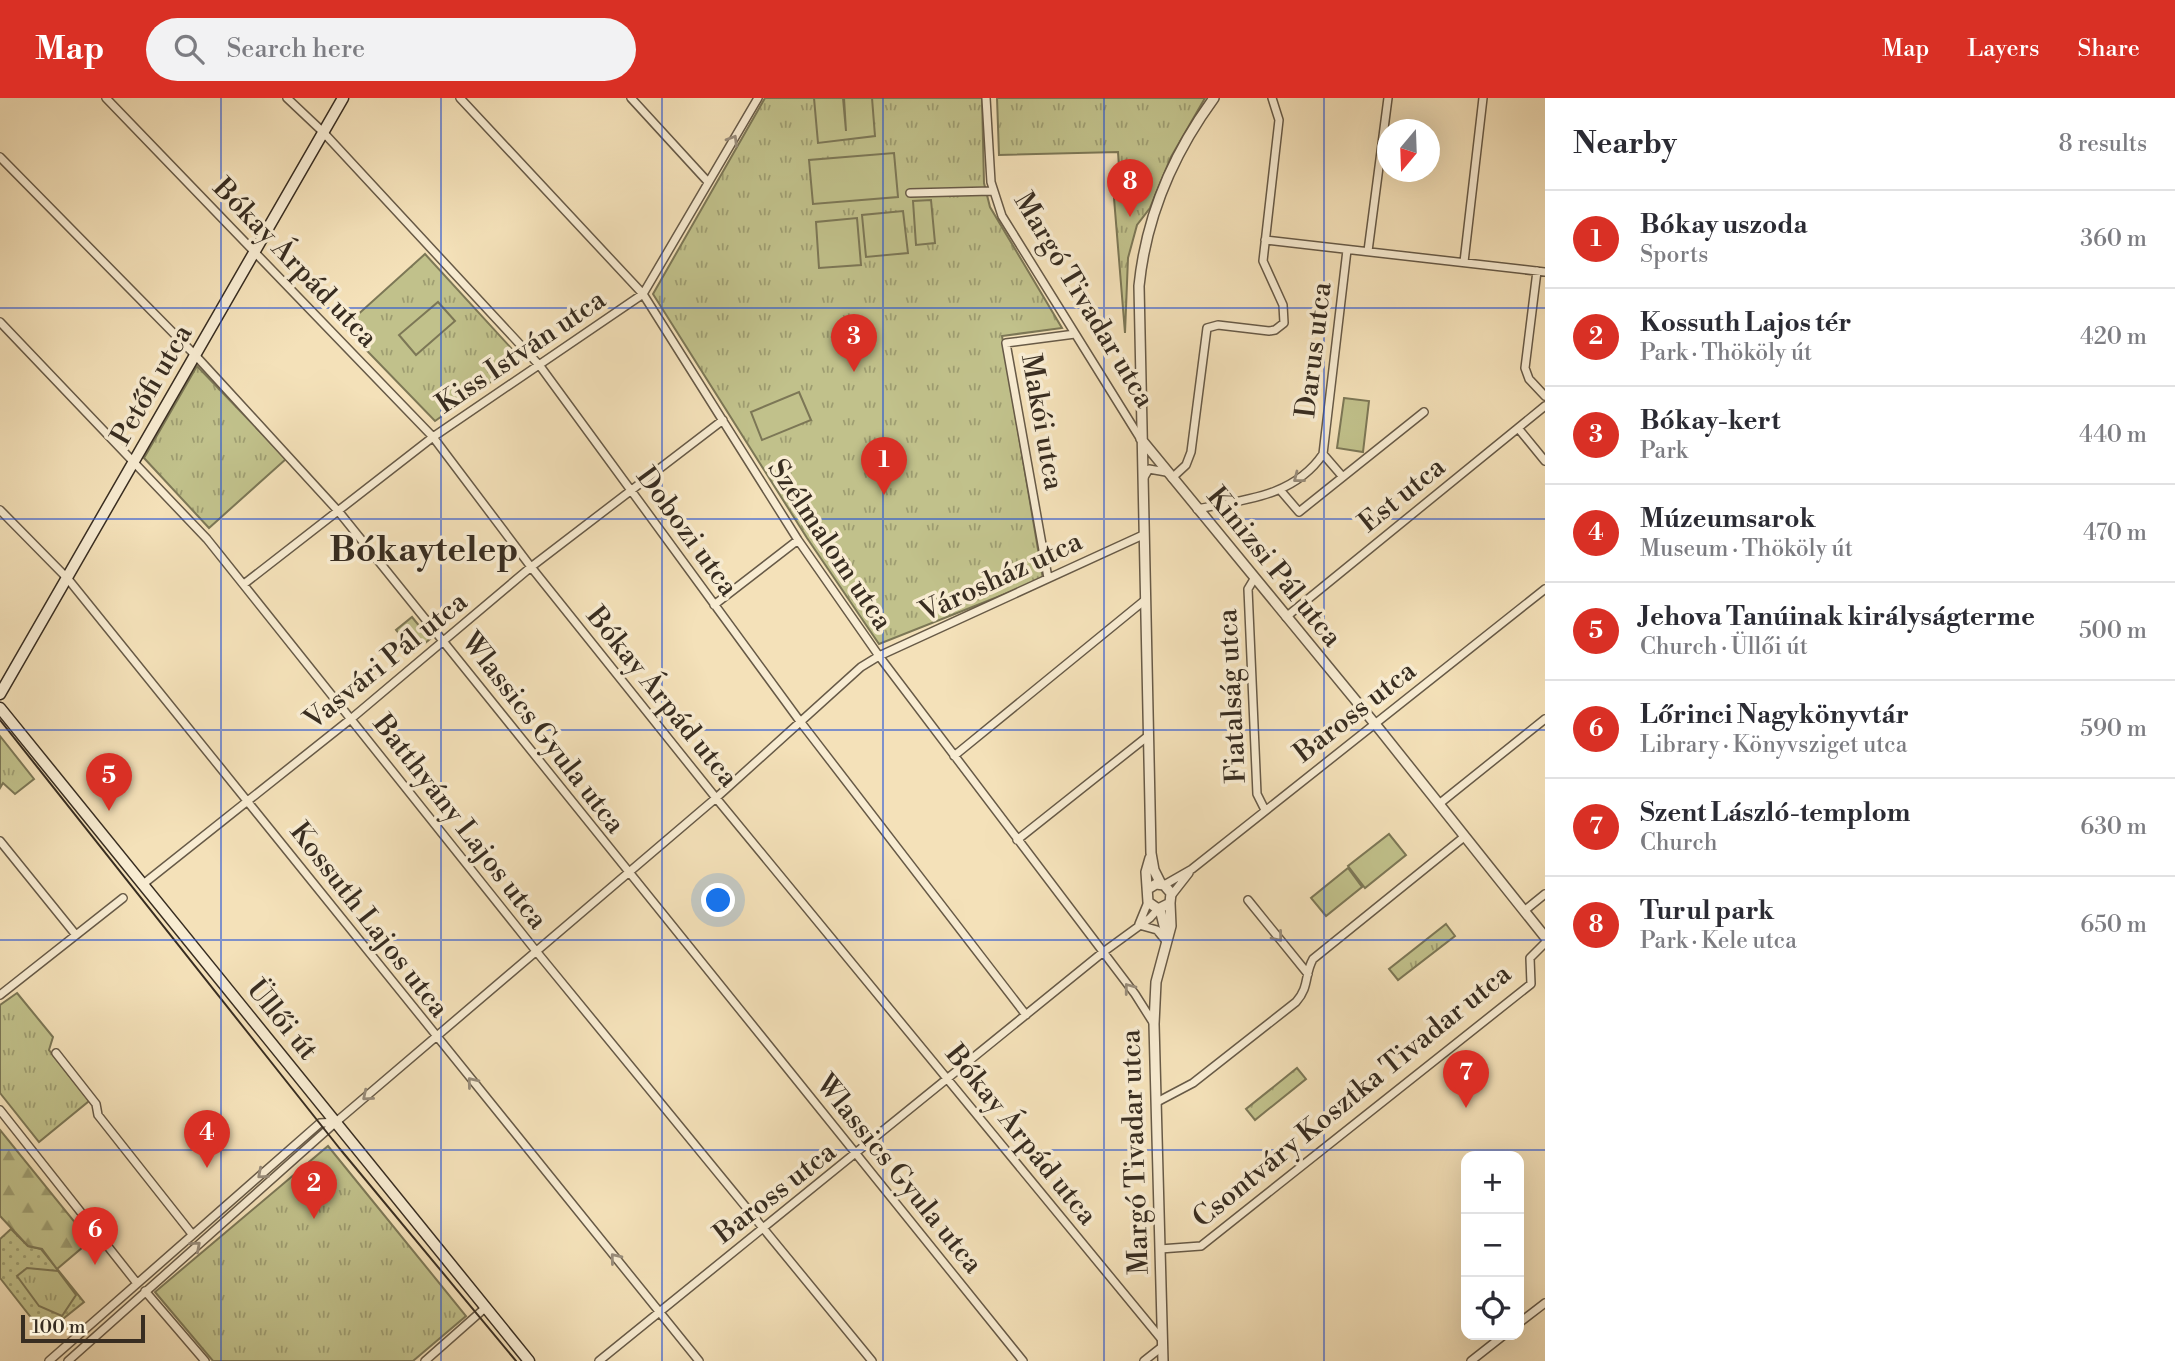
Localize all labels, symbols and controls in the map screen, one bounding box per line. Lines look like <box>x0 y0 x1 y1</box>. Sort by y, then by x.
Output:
search box <box>146 18 636 81</box>
text: Map <box>35 29 104 70</box>
icon: search <box>170 30 208 68</box>
text: Search here <box>226 33 365 65</box>
text: Map <box>1882 34 1929 64</box>
text: Layers <box>1967 34 2039 64</box>
text: Share <box>2077 34 2140 64</box>
north arrow <box>1377 119 1440 182</box>
text: Nearby <box>1573 125 1677 163</box>
text: 8 results <box>2059 130 2147 158</box>
one-way arrow <box>725 134 738 147</box>
pin: 8 <box>1107 159 1153 217</box>
street label: Bókay Árpád utca <box>205 169 387 356</box>
street label: Margó Tivadar utca <box>1006 186 1163 415</box>
text: Bókay uszoda <box>1640 209 1808 241</box>
text: 1 <box>1590 225 1602 253</box>
text: 360 m <box>2080 225 2147 253</box>
text: Sports <box>1640 241 1708 269</box>
street label: Darus utca <box>1288 279 1340 420</box>
street label: Kiss István utca <box>429 282 613 422</box>
text: Kossuth Lajos tér <box>1640 307 1852 339</box>
pin: 3 <box>831 314 877 372</box>
street label: Petőfi utca <box>104 318 201 451</box>
text: 2 <box>1589 323 1603 351</box>
text: 420 m <box>2080 323 2147 351</box>
text: Park · Thököly út <box>1640 339 1812 367</box>
street label: Makói utca <box>1013 351 1071 494</box>
text: Bókay-kert <box>1640 405 1781 437</box>
text: 3 <box>1589 421 1603 449</box>
text: 440 m <box>2079 421 2147 449</box>
pin: 1 <box>861 437 907 495</box>
text: Park <box>1640 437 1688 465</box>
street label: Est utca <box>1352 449 1453 540</box>
street label: Szélmalom utca <box>760 453 901 638</box>
street label: Dobozi utca <box>628 460 746 604</box>
one-way arrow <box>1293 469 1306 482</box>
street label: Kinizsi Pál utca <box>1199 480 1350 655</box>
text: Múzeumsarok <box>1640 503 1816 535</box>
text: 4 <box>1588 519 1604 547</box>
text: 470 m <box>2083 519 2147 547</box>
street label: Városház utca <box>913 524 1089 630</box>
district label: Bókaytelep <box>329 529 519 572</box>
text: Museum · Thököly út <box>1640 535 1853 563</box>
street label: Vasvári Pál utca <box>296 584 475 738</box>
street label: Bókay Árpád utca <box>578 598 748 795</box>
text: Jehova Tanúinak királyságterme <box>1640 601 2035 633</box>
street label: Fiatalság utca <box>1210 607 1254 784</box>
text: 5 <box>1589 617 1603 645</box>
text: 500 m <box>2079 617 2147 645</box>
street label: Wlassics Gyula utca <box>453 624 633 841</box>
text: Church · Üllői út <box>1640 633 1808 661</box>
street label: Baross utca <box>1286 653 1424 771</box>
text: Lőrinci Nagykönyvtár <box>1640 699 1909 731</box>
street label: Batthyány Lajos utca <box>365 707 555 937</box>
text: 6 <box>1589 715 1603 743</box>
text: 590 m <box>2080 715 2147 743</box>
text: Library · Könyvsziget utca <box>1640 731 1907 759</box>
pin: 5 <box>86 753 132 811</box>
text: Szent László-templom <box>1640 797 1910 829</box>
text: 7 <box>1589 813 1603 841</box>
text: 630 m <box>2080 813 2147 841</box>
street label: Kossuth Lajos utca <box>282 815 457 1025</box>
text: Church <box>1640 829 1717 857</box>
your location <box>701 883 735 917</box>
text: Turul park <box>1640 895 1774 927</box>
text: 8 <box>1589 911 1603 939</box>
text: 650 m <box>2080 911 2147 939</box>
text: Park · Kele utca <box>1640 927 1797 955</box>
one-way arrow <box>1269 930 1282 942</box>
street label: Csontváry Kosztka Tivadar utca <box>1186 956 1519 1235</box>
street label: Üllői út <box>239 972 326 1068</box>
one-way arrow <box>1125 983 1138 995</box>
street label: Margó Tivadar utca <box>1113 1028 1157 1275</box>
street label: Bókay Árpád utca <box>937 1036 1107 1233</box>
pin: 7 <box>1443 1050 1489 1108</box>
street label: Wlassics Gyula utca <box>807 1067 991 1281</box>
one-way arrow <box>468 1077 480 1090</box>
one-way arrow <box>362 1088 375 1100</box>
pin: 4 <box>184 1110 230 1168</box>
street label: Baross utca <box>706 1134 844 1252</box>
map controls <box>1461 1151 1524 1340</box>
button: + <box>1461 1151 1524 1214</box>
pin: 2 <box>291 1161 337 1219</box>
one-way arrow <box>257 1166 270 1178</box>
pin: 6 <box>72 1207 118 1265</box>
button: − <box>1461 1214 1524 1277</box>
one-way arrow <box>188 1242 201 1254</box>
one-way arrow <box>611 1254 624 1266</box>
button: locate <box>1461 1277 1524 1340</box>
scale bar <box>21 1312 145 1344</box>
text: 100 m <box>32 1315 85 1339</box>

